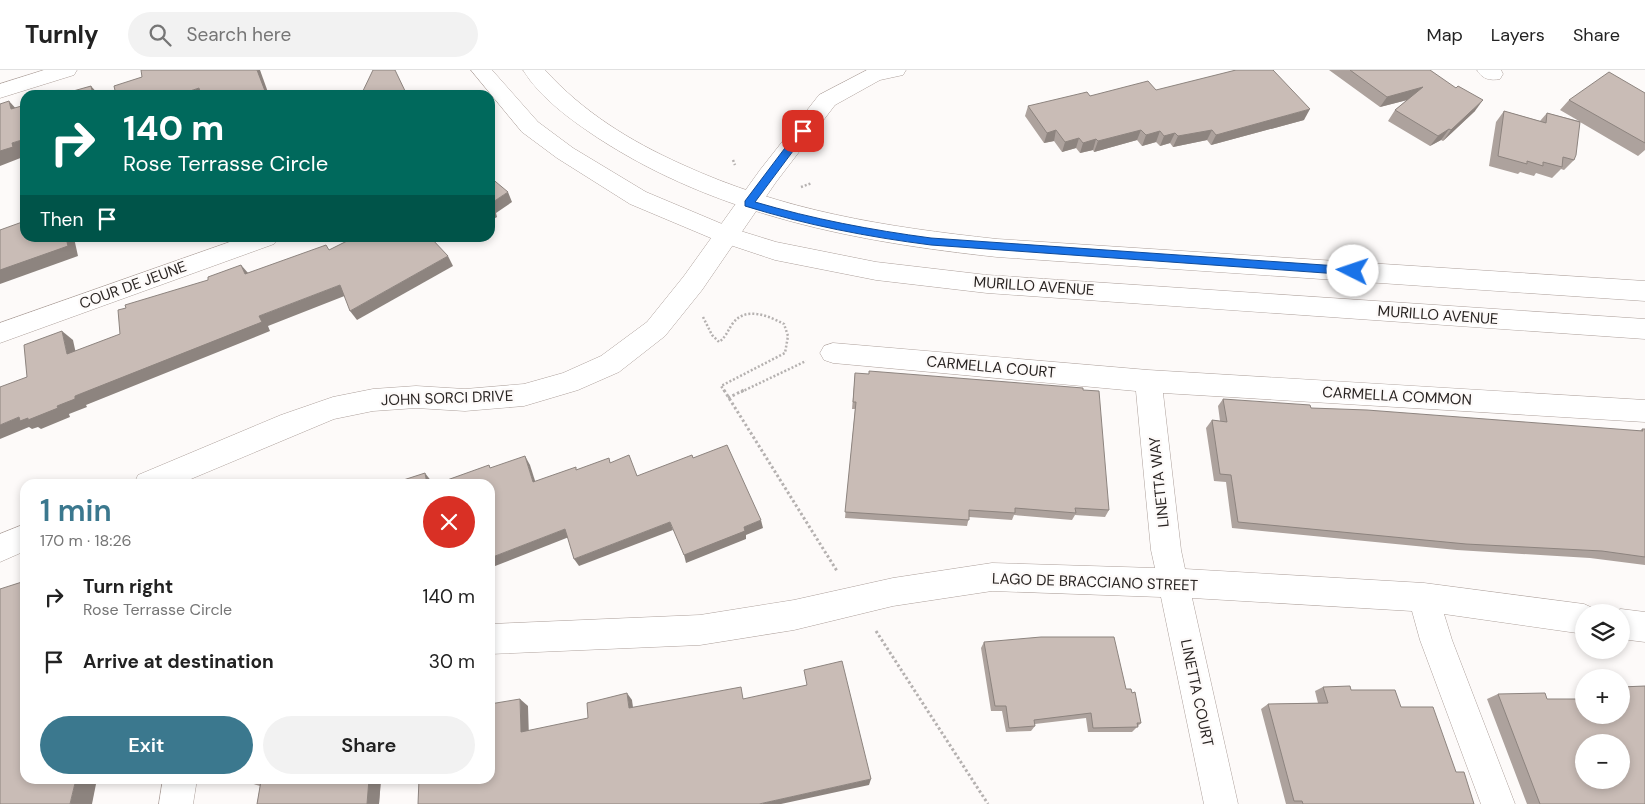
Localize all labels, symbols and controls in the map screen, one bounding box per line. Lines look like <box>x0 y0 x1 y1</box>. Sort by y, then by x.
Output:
search box <box>128 12 478 57</box>
text: Turnly <box>25 19 98 50</box>
icon: search <box>146 21 174 49</box>
text: Search here <box>186 22 291 47</box>
text: Map <box>1427 23 1463 47</box>
text: Layers <box>1491 23 1545 47</box>
text: Share <box>1573 23 1620 47</box>
text: 140 m <box>123 105 224 151</box>
icon: right <box>40 110 105 175</box>
pin <box>782 110 824 152</box>
icon: arrive <box>789 117 817 145</box>
text: Rose Terrasse Circle <box>123 149 328 178</box>
icon: arrive <box>93 205 121 233</box>
text: Then <box>40 207 83 232</box>
position arrow <box>1326 244 1378 296</box>
street label: COUR DE JEUNE <box>77 256 189 314</box>
street label: MURILLO AVENUE <box>973 272 1095 300</box>
street label: MURILLO AVENUE <box>1377 301 1499 329</box>
street label: CARMELLA COURT <box>926 351 1056 383</box>
street label: CARMELLA COMMON <box>1322 382 1472 410</box>
street label: JOHN SORCI DRIVE <box>380 386 514 410</box>
street label: LINETTA WAY <box>1144 435 1174 528</box>
text: 1 min <box>40 491 112 530</box>
button: close <box>423 496 475 548</box>
text: 170 m · 18:26 <box>40 530 132 551</box>
street label: LAGO DE BRACCIANO STREET <box>992 568 1198 596</box>
text: Turn right <box>83 574 173 599</box>
icon: right <box>40 583 68 611</box>
text: 140 m <box>423 584 475 609</box>
text: Rose Terrasse Circle <box>83 599 232 620</box>
map controls <box>1575 604 1630 789</box>
button: layers <box>1575 604 1630 659</box>
street label: LINETTA COURT <box>1176 637 1218 749</box>
icon: arrive <box>40 648 68 676</box>
text: Arrive at destination <box>83 649 274 674</box>
text: 30 m <box>429 649 475 674</box>
button: + <box>1575 669 1630 724</box>
button: Exit <box>40 716 253 774</box>
button: Share <box>263 716 475 774</box>
button: − <box>1575 734 1630 789</box>

